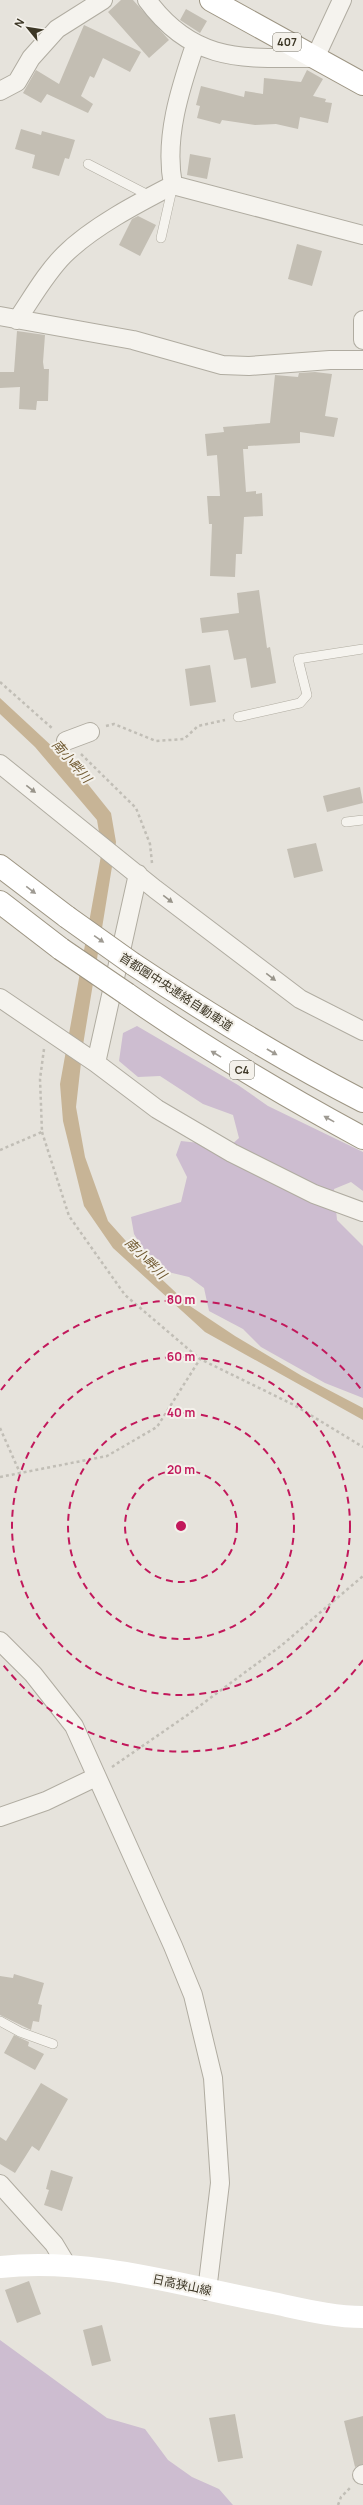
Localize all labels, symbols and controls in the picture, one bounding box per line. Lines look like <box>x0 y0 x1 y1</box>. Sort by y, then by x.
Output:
north arrow <box>8 8 48 48</box>
text: N <box>10 15 27 30</box>
road number: 407 <box>273 33 301 51</box>
water label: 南小畔川 <box>48 735 97 788</box>
one-way arrow <box>25 784 36 793</box>
one-way arrow <box>25 885 36 894</box>
one-way arrow <box>162 894 173 903</box>
one-way arrow <box>93 935 104 943</box>
street label: 首都圏中央連絡自動車道 <box>116 949 236 1035</box>
one-way arrow <box>266 973 277 981</box>
one-way arrow <box>266 1049 278 1056</box>
one-way arrow <box>210 1051 222 1058</box>
road number: C4 <box>230 1061 254 1079</box>
one-way arrow <box>323 1116 335 1123</box>
water label: 南小畔川 <box>121 1233 172 1284</box>
text: 80 m <box>167 1291 195 1308</box>
text: 60 m <box>167 1348 195 1365</box>
text: 40 m <box>167 1404 195 1421</box>
text: 20 m <box>167 1461 195 1478</box>
centre of rings <box>174 1519 188 1533</box>
street label: 日高狭山線 <box>151 2270 213 2299</box>

